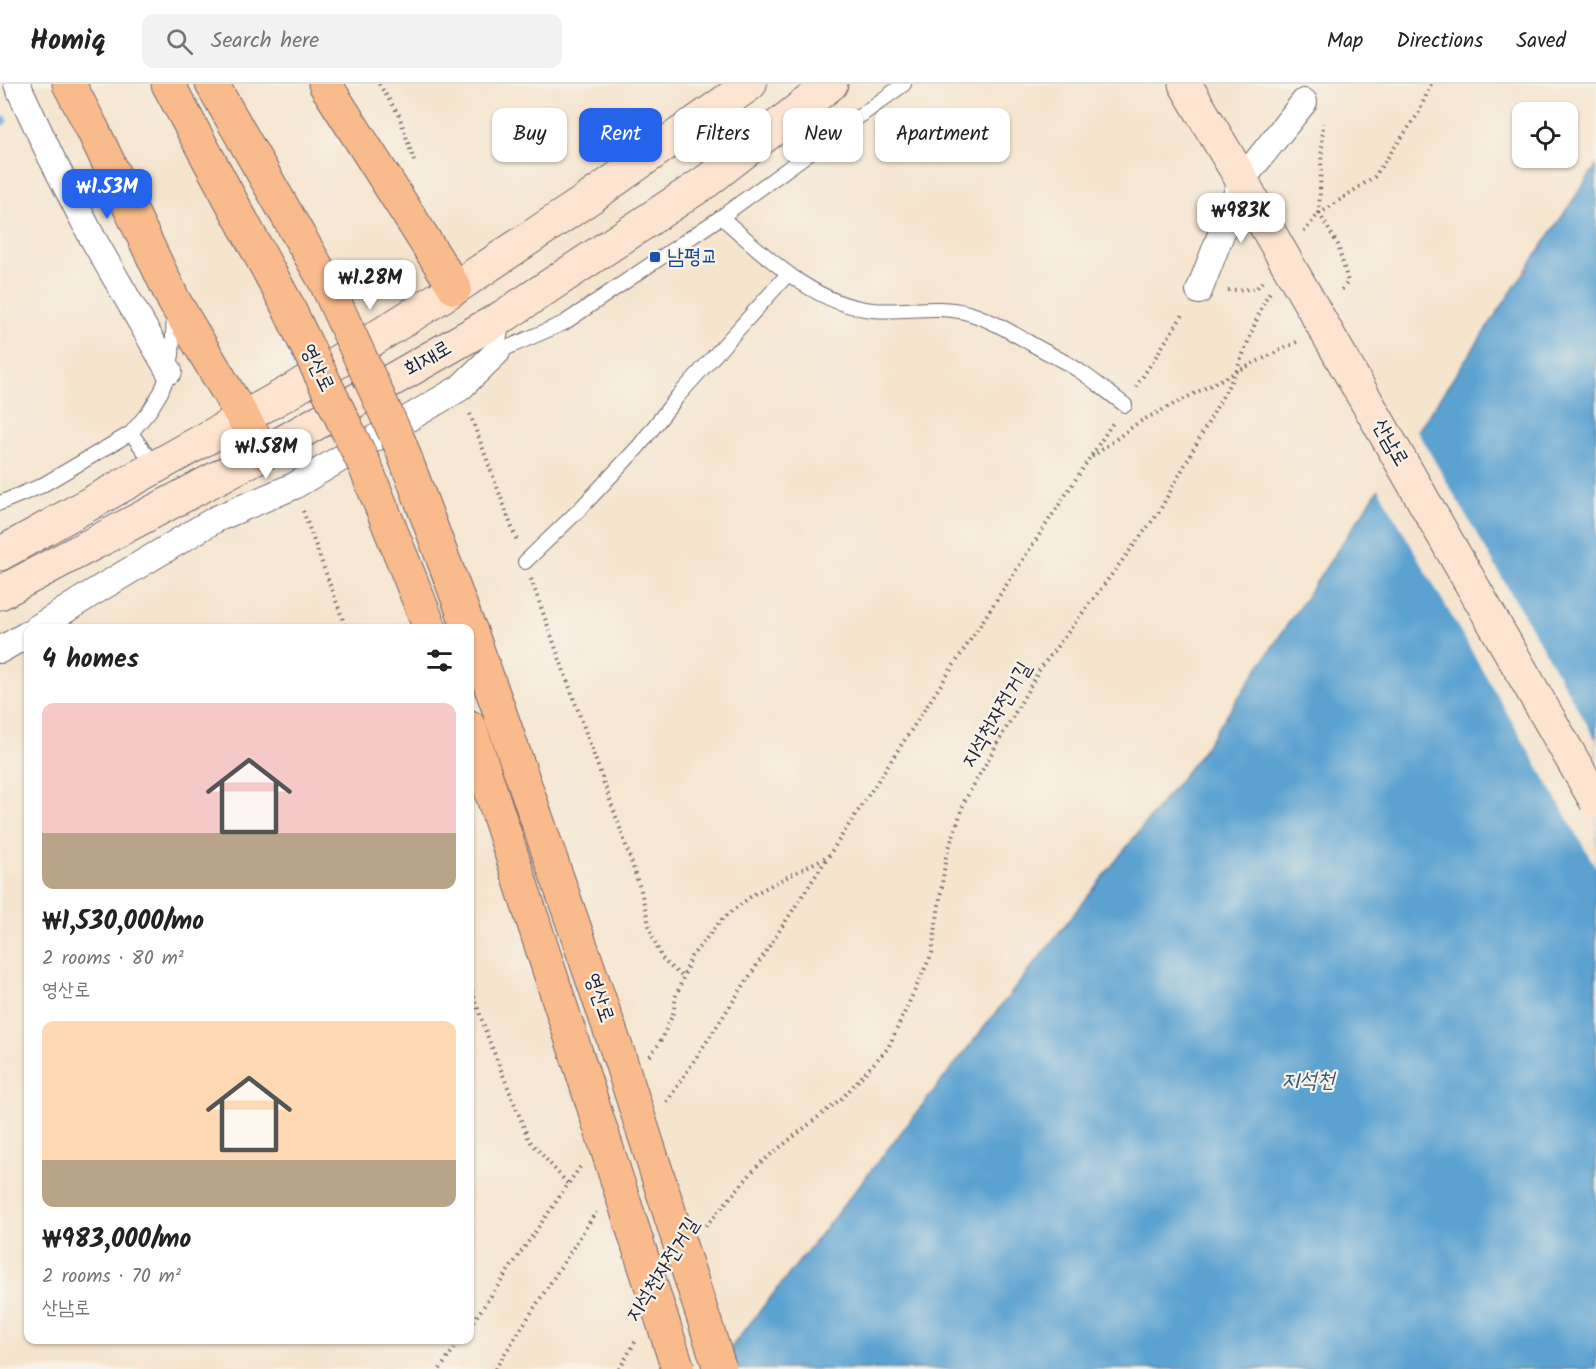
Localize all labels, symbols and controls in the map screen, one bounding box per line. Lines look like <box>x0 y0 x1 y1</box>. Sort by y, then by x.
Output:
search box <box>142 14 562 68</box>
text: Homiq <box>30 19 106 64</box>
text: Search here <box>211 24 319 59</box>
icon: search <box>163 25 196 58</box>
text: Map <box>1327 25 1363 58</box>
text: Directions <box>1396 25 1483 58</box>
text: Saved <box>1516 25 1566 58</box>
map controls <box>1512 102 1578 168</box>
button: locate <box>1512 102 1578 168</box>
chip: Buy <box>492 108 567 162</box>
chip: Rent <box>579 108 662 162</box>
chip: Filters <box>674 108 771 162</box>
chip: New <box>783 108 863 162</box>
chip: Apartment <box>875 108 1010 162</box>
pin: ₩1.53M <box>58 169 156 220</box>
text: ₩1.53M <box>76 172 138 204</box>
pin: ₩983K <box>1199 193 1283 244</box>
text: ₩983K <box>1211 196 1271 228</box>
place label: 남평교 <box>667 241 718 274</box>
marker: 남평교 <box>648 250 662 264</box>
pin: ₩1.28M <box>321 260 419 311</box>
text: ₩1.28M <box>338 263 402 295</box>
street label: 회재로 <box>398 332 458 386</box>
street label: 영산로 <box>291 338 343 398</box>
street label: 산남로 <box>1363 413 1417 473</box>
pin: ₩1.58M <box>217 429 315 480</box>
text: ₩1.58M <box>235 432 297 464</box>
text: 4 homes <box>42 639 139 681</box>
icon: filters <box>423 644 456 677</box>
street label: 지석천자전거길 <box>953 655 1041 774</box>
icon: home <box>195 742 303 850</box>
text: ₩1,530,000/mo <box>42 901 204 943</box>
text: 2 rooms · 80 m² <box>42 943 184 975</box>
street label: 영산로 <box>575 969 623 1027</box>
text: 영산로 <box>42 975 90 1007</box>
icon: home <box>195 1060 303 1168</box>
water label: 지석천 <box>1281 1064 1337 1099</box>
street label: 지석천자전거길 <box>618 1211 708 1329</box>
text: ₩983,000/mo <box>42 1219 191 1261</box>
text: 2 rooms · 70 m² <box>42 1261 181 1293</box>
text: 산남로 <box>42 1293 90 1325</box>

